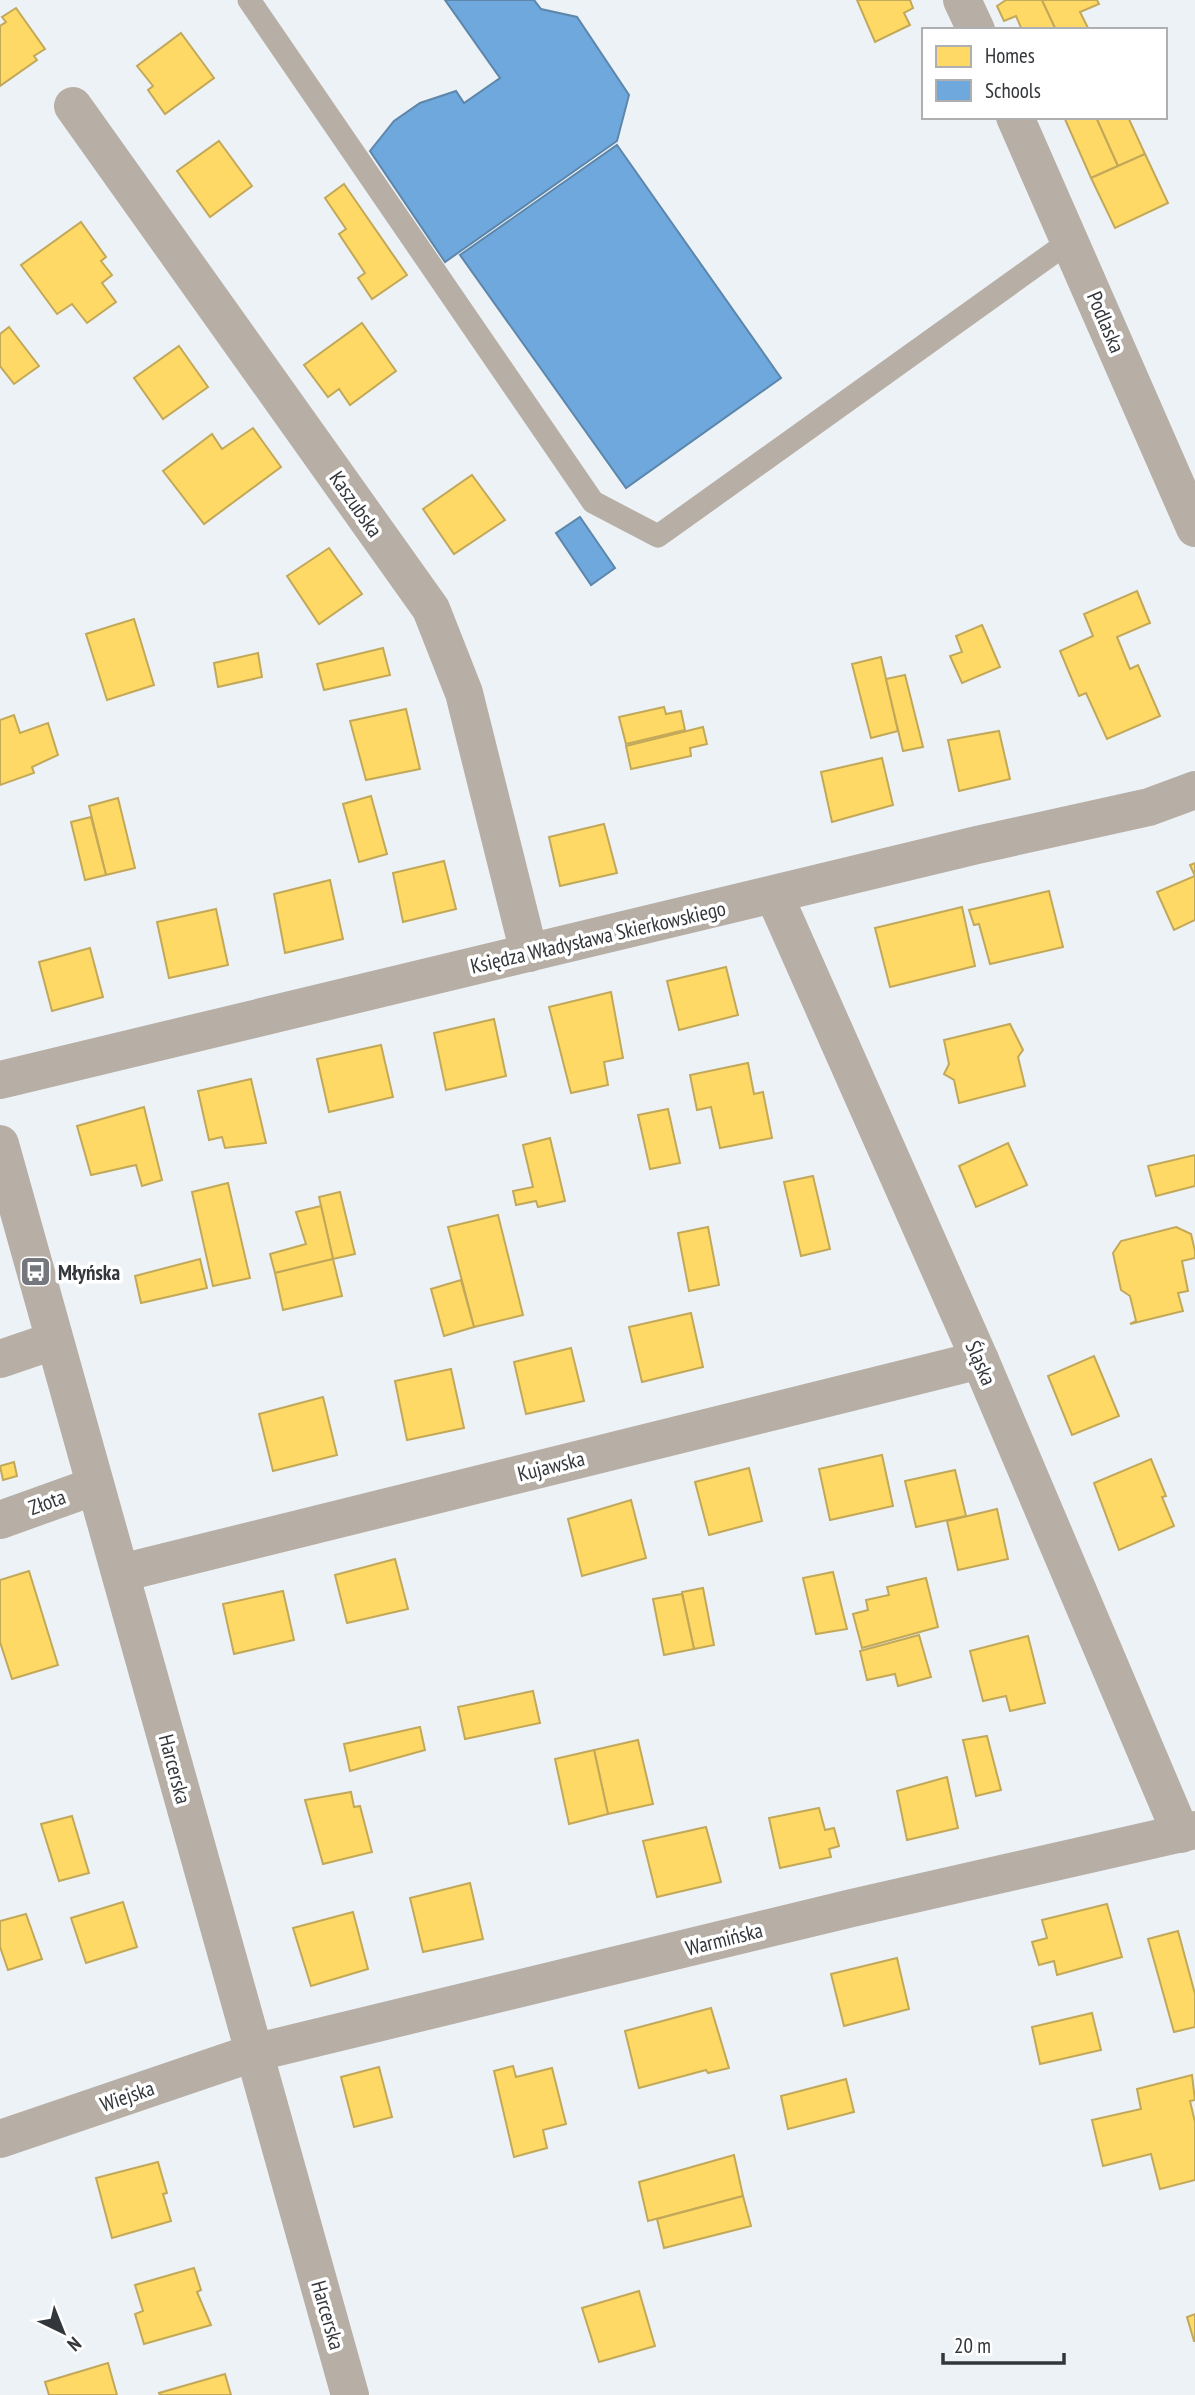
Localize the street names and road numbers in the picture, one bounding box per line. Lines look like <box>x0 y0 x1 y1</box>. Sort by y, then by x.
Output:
street label: Podlaska <box>1081 287 1131 357</box>
street label: Kaszubska <box>323 466 389 542</box>
street label: Księdza Władysława Skierkowskiego <box>468 894 728 980</box>
street label: Śląska <box>960 1337 1002 1389</box>
street label: Kujawska <box>515 1445 587 1487</box>
street label: Złota <box>25 1483 69 1521</box>
street label: Harcerska <box>153 1731 197 1807</box>
street label: Warmińska <box>683 1916 765 1962</box>
street label: Wiejska <box>96 2074 158 2118</box>
street label: Harcerska <box>305 2277 351 2353</box>

